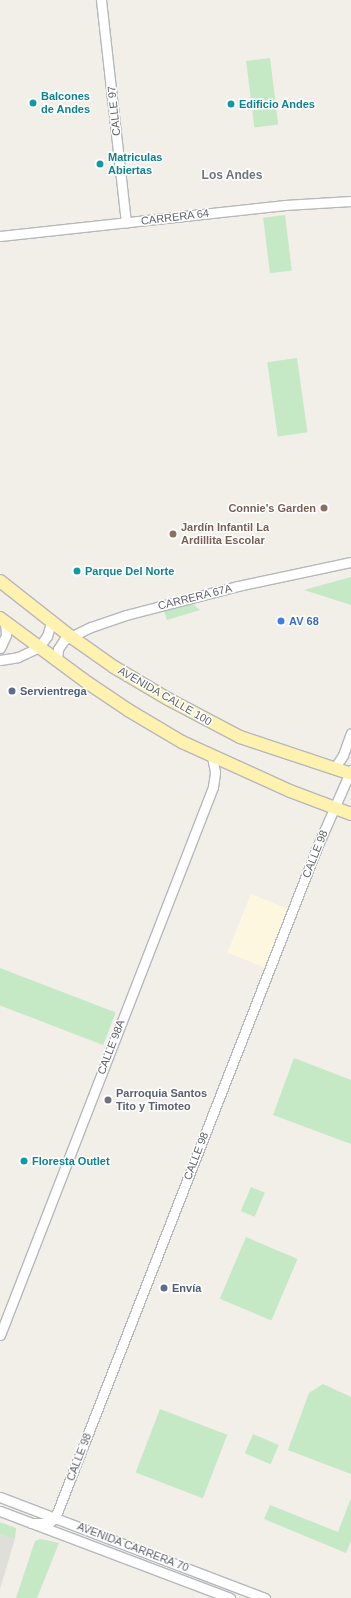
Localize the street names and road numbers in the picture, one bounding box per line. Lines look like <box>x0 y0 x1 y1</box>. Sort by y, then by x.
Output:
street label: CALLE 97 <box>105 85 123 137</box>
street label: CARRERA 64 <box>140 206 210 228</box>
street label: CARRERA 67A <box>156 581 234 613</box>
street label: AVENIDA CALLE 100 <box>115 664 215 728</box>
street label: CALLE 98 <box>299 828 331 880</box>
street label: CALLE 98A <box>95 1018 127 1076</box>
street label: CALLE 98 <box>181 1130 211 1182</box>
street label: CALLE 98 <box>64 1431 94 1483</box>
street label: AVENIDA CARRERA 70 <box>75 1519 191 1575</box>

